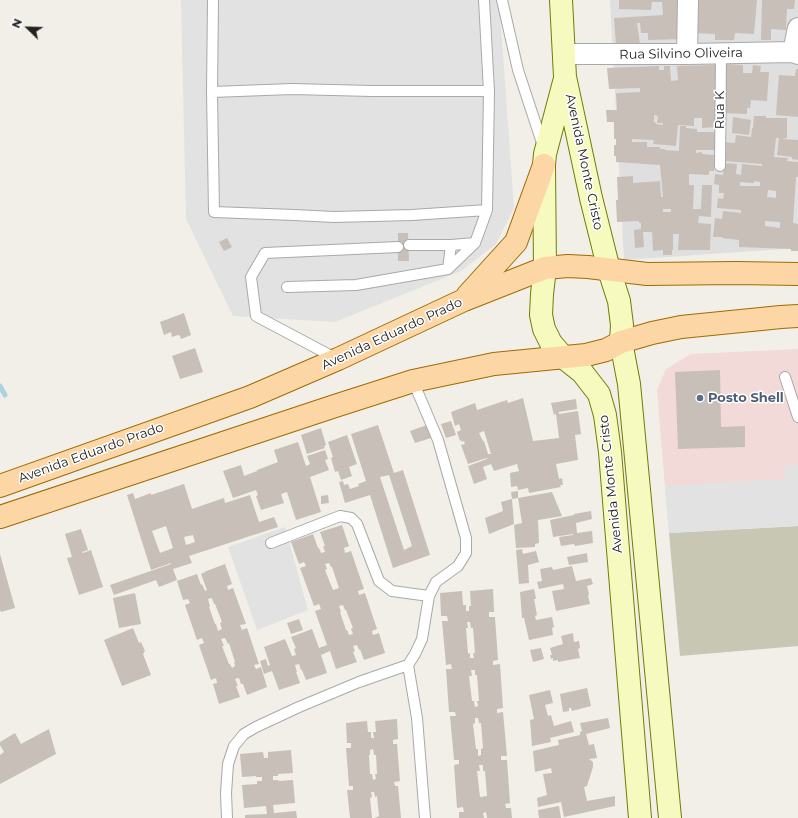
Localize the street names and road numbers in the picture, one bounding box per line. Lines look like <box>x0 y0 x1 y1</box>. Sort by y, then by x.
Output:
street label: Rua Silvino Oliveira <box>619 45 743 63</box>
street label: Rua K <box>712 91 728 129</box>
street label: Avenida Monte Cristo <box>562 92 606 232</box>
street label: Avenida Eduardo Prado <box>319 295 465 373</box>
street label: Avenida Monte Cristo <box>596 414 626 554</box>
street label: Avenida Eduardo Prado <box>16 419 166 487</box>

